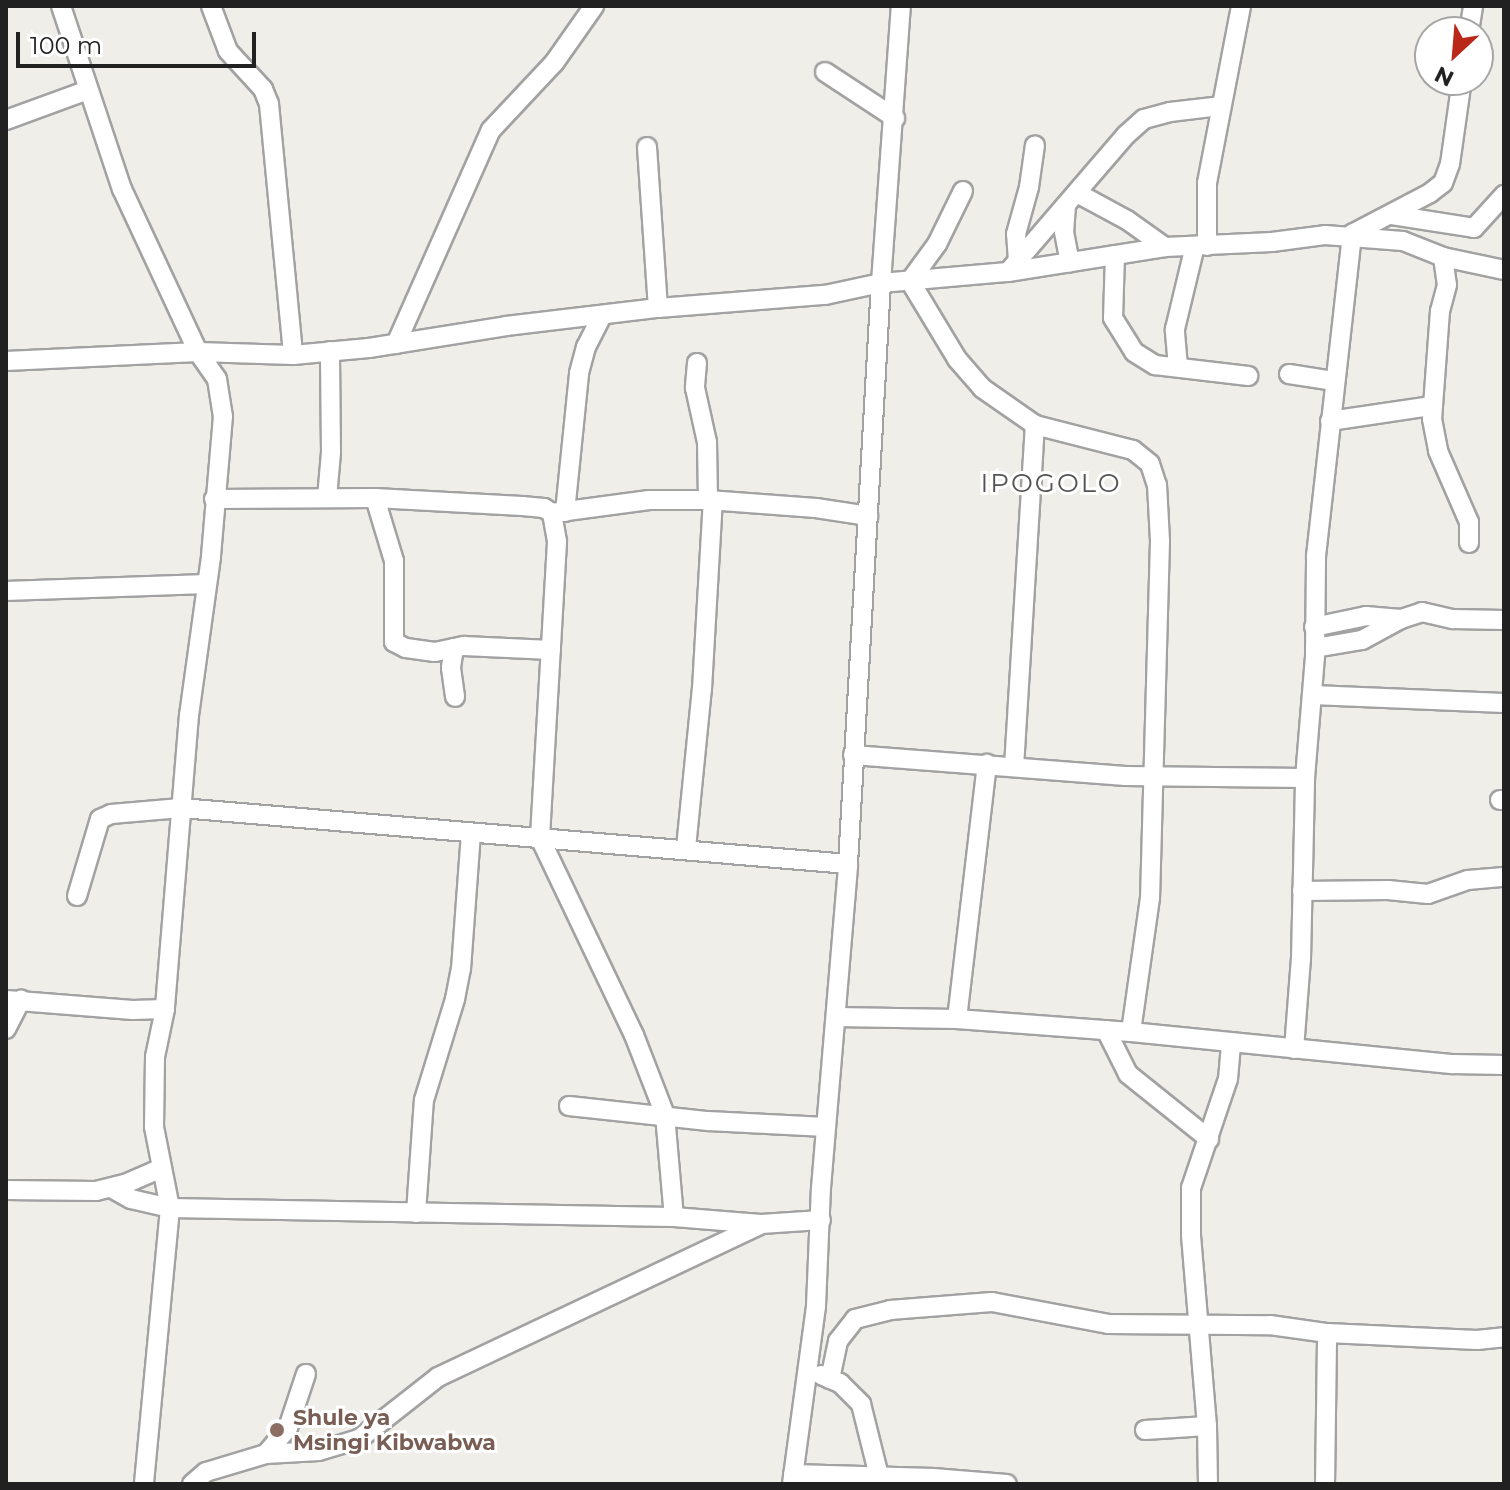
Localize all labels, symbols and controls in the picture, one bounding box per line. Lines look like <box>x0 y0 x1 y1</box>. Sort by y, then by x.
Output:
scale bar <box>20 16 260 66</box>
north arrow <box>1414 16 1494 96</box>
text: 100 m <box>30 31 102 60</box>
text: N <box>1430 60 1458 92</box>
district label: IPOGOLO <box>980 468 1122 500</box>
place label: Shule ya Msingi Kibwabwa <box>293 1404 496 1456</box>
marker: Shule ya Msingi Kibwabwa <box>268 1421 286 1439</box>

